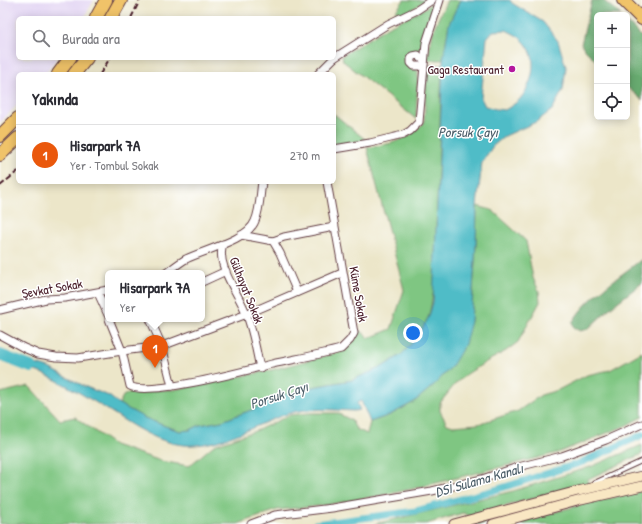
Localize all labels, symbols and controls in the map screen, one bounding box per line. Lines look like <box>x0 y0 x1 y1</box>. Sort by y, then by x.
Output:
map controls <box>594 12 630 120</box>
button: + <box>594 12 630 48</box>
search box <box>16 16 336 60</box>
icon: search <box>30 27 52 49</box>
text: Burada ara <box>62 28 120 49</box>
button: − <box>594 48 630 84</box>
place label: Gaga Restaurant <box>427 60 505 78</box>
marker: Gaga Restaurant <box>507 64 517 74</box>
button: locate <box>594 84 630 120</box>
text: Yakında <box>32 87 78 110</box>
water label: Porsuk Çayı <box>438 122 499 142</box>
text: Hisarpark 7A <box>70 135 140 156</box>
text: 1 <box>43 146 47 164</box>
text: 270 m <box>290 146 320 164</box>
text: Yer · Tombul Sokak <box>70 156 159 174</box>
street label: Gülhayat Sokak <box>225 254 269 327</box>
street label: Küme Sokak <box>345 265 373 324</box>
popup <box>105 270 205 322</box>
street label: Şevkat Sokak <box>20 274 84 302</box>
text: Hisarpark 7A <box>120 277 190 298</box>
text: Yer <box>120 298 136 316</box>
your location <box>403 323 423 343</box>
pin: 1 <box>142 335 168 368</box>
water label: Porsuk Çayı <box>247 376 311 414</box>
water label: DSİ Sulama Kanalı <box>433 458 526 501</box>

